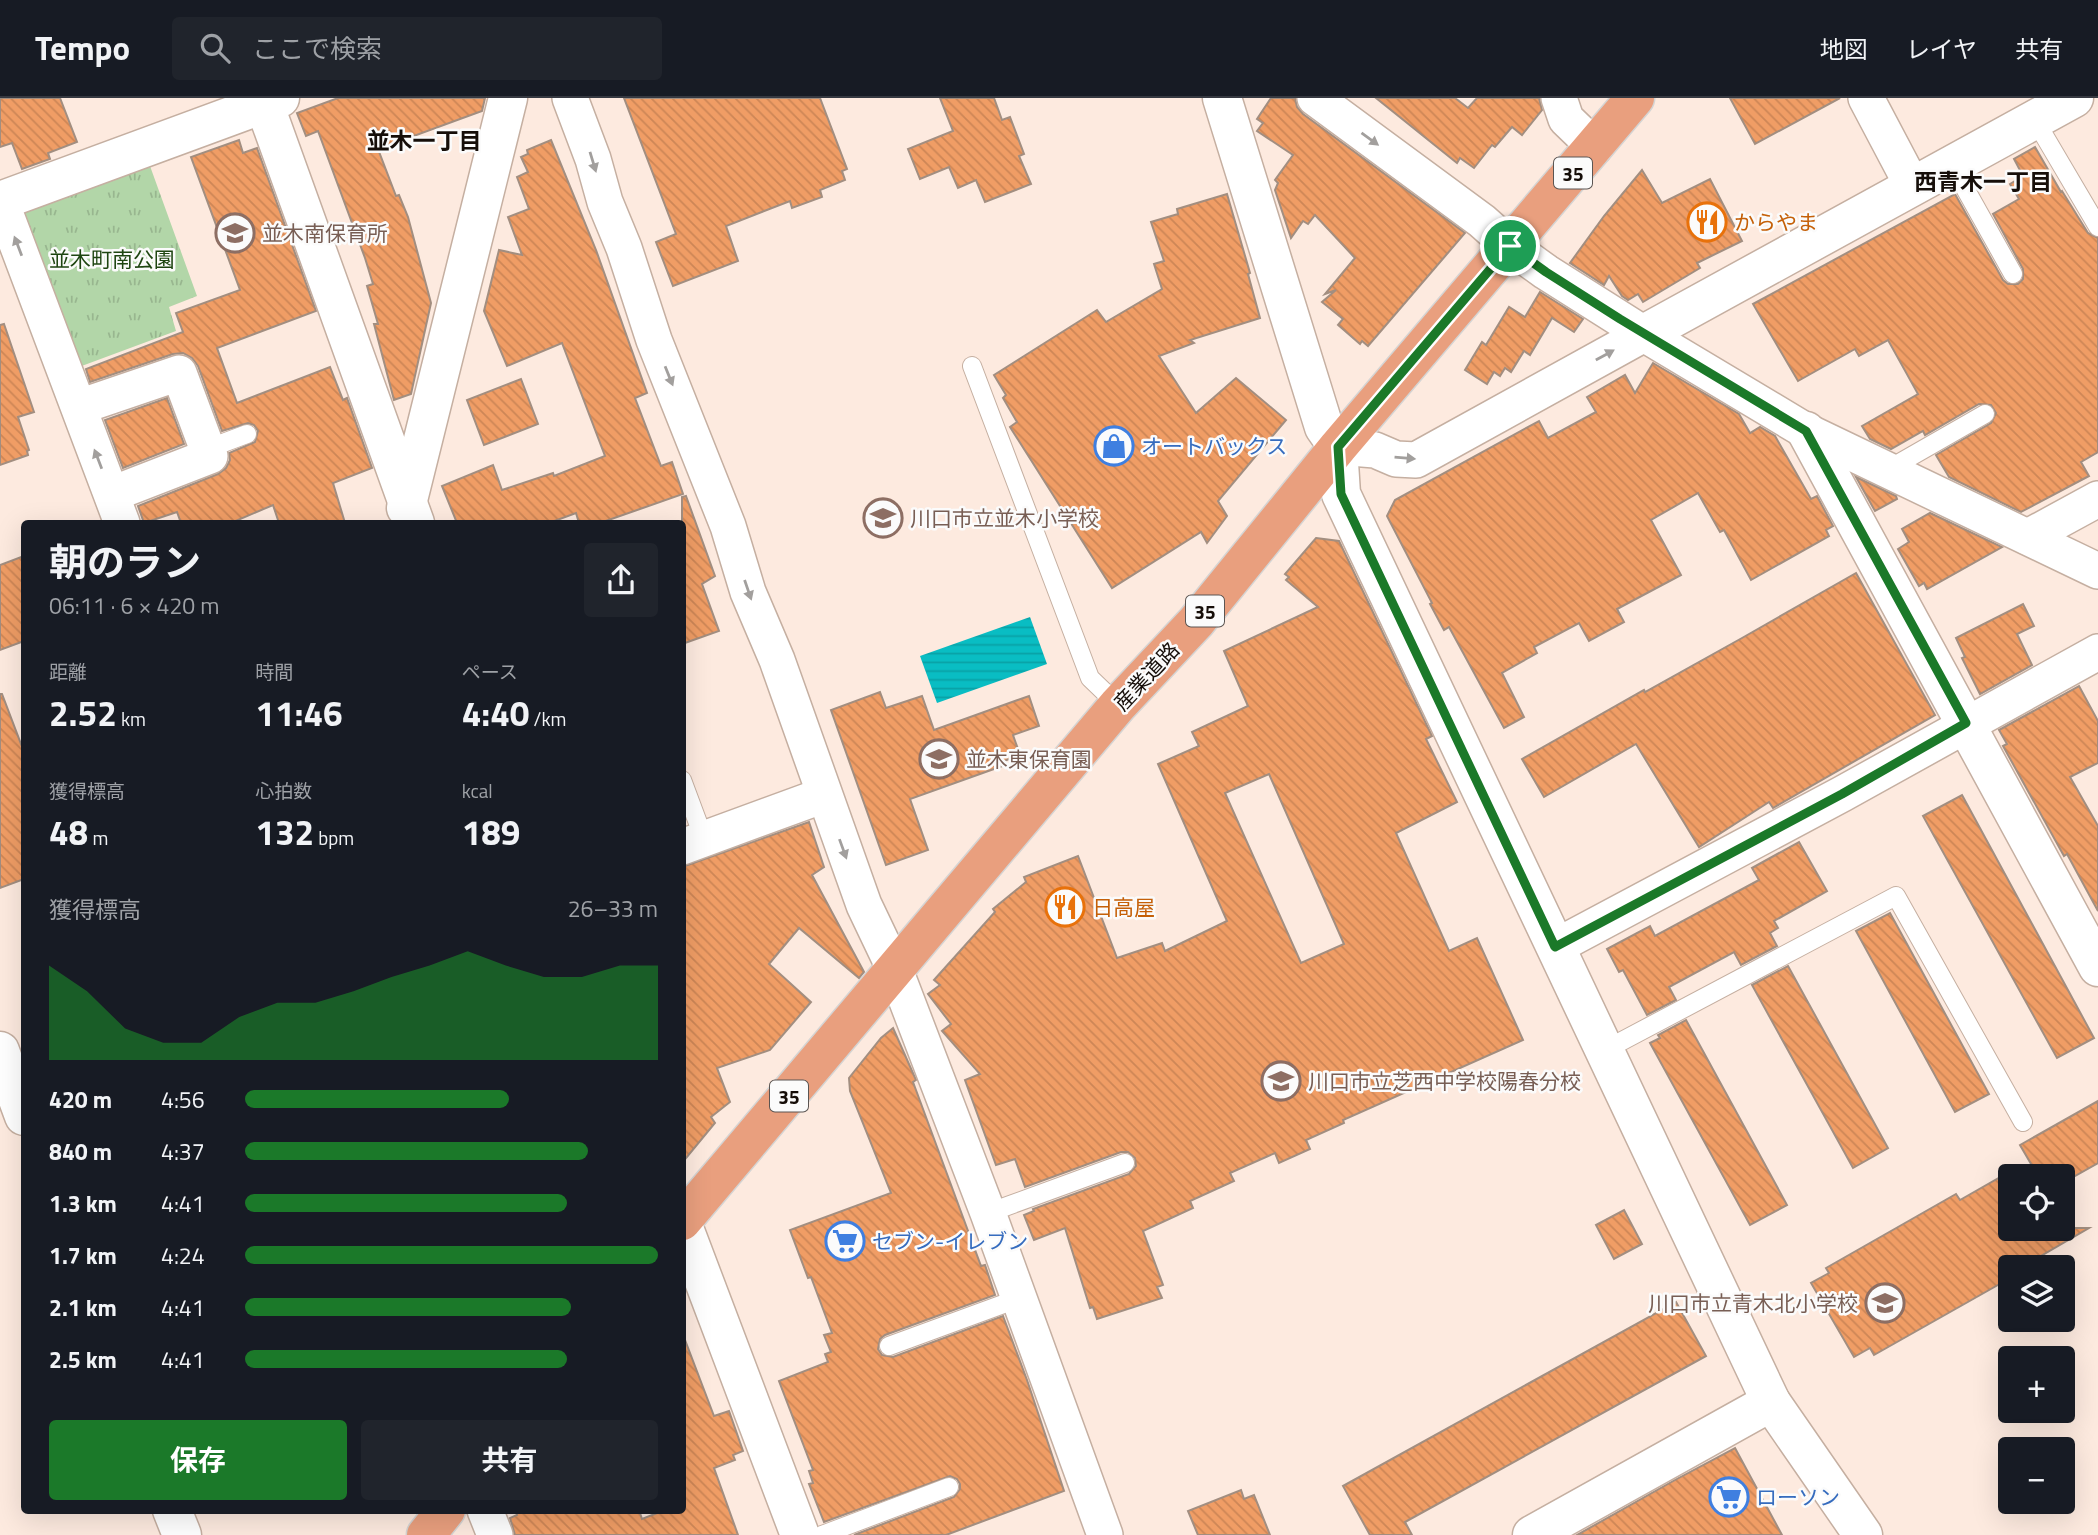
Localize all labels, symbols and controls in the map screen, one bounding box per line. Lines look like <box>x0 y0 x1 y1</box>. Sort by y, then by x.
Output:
search box <box>172 17 662 80</box>
text: Tempo <box>35 23 130 73</box>
icon: search <box>196 29 234 67</box>
text: ここで検索 <box>252 29 382 68</box>
text: 地図 <box>1820 31 1868 67</box>
text: レイヤ <box>1906 31 1977 67</box>
text: 共有 <box>2015 31 2063 67</box>
district label: 並木一丁目 <box>367 123 482 158</box>
one-way arrow <box>1360 131 1378 146</box>
one-way arrow <box>588 152 599 173</box>
road number: 35 <box>1554 158 1592 188</box>
district label: 西青木一丁目 <box>1914 164 2052 199</box>
restaurant icon: からやま <box>1686 201 1728 243</box>
place label: からやま <box>1734 206 1818 238</box>
school or university icon: 並木南保育所 <box>214 212 256 254</box>
pin <box>1480 216 1540 276</box>
place label: 並木南保育所 <box>262 217 388 249</box>
icon: arrive <box>1491 227 1529 265</box>
one-way arrow <box>12 236 23 257</box>
park label: 並木町南公園 <box>49 243 175 275</box>
one-way arrow <box>1595 349 1615 361</box>
one-way arrow <box>664 366 675 387</box>
shop icon: オートバックス <box>1093 425 1135 467</box>
place label: オートバックス <box>1141 430 1287 462</box>
one-way arrow <box>93 449 104 470</box>
one-way arrow <box>1394 453 1416 464</box>
school or university icon: 川口市立並木小学校 <box>862 497 904 539</box>
place label: 川口市立並木小学校 <box>910 502 1099 534</box>
text: 朝のラン <box>49 533 201 591</box>
button: share <box>584 543 658 617</box>
one-way arrow <box>743 579 754 600</box>
text: 06:11 · 6 × 420 m <box>49 588 219 623</box>
road number: 35 <box>1186 596 1224 626</box>
street label: 産業道路 <box>1106 634 1186 718</box>
text: 距離 <box>49 657 87 686</box>
text: 時間 <box>255 657 293 686</box>
text: ペース <box>462 657 518 686</box>
text: 2.52 <box>49 686 117 740</box>
text: 11:46 <box>255 686 343 740</box>
text: 4:40 <box>462 686 529 740</box>
text: km <box>117 704 146 733</box>
text: /km <box>529 704 566 733</box>
school or university icon: 並木東保育園 <box>918 738 960 780</box>
place label: 並木東保育園 <box>966 743 1092 775</box>
text: 獲得標高 <box>49 776 125 805</box>
text: 心拍数 <box>255 776 312 805</box>
text: kcal <box>462 776 493 805</box>
text: 48 <box>49 805 88 859</box>
text: 132 <box>255 805 314 859</box>
text: 189 <box>462 805 520 859</box>
text: m <box>88 823 108 852</box>
text: bpm <box>314 823 354 852</box>
one-way arrow <box>838 839 849 860</box>
restaurant icon: 日高屋 <box>1044 886 1086 928</box>
text: 26–33 m <box>568 891 658 926</box>
place label: 日高屋 <box>1092 891 1155 923</box>
text: 獲得標高 <box>49 892 141 927</box>
school or university icon: 川口市立芝西中学校陽春分校 <box>1260 1060 1302 1102</box>
place label: 川口市立芝西中学校陽春分校 <box>1308 1065 1581 1097</box>
road number: 35 <box>770 1080 808 1112</box>
text: 420 m <box>49 1082 112 1117</box>
text: 4:56 <box>161 1082 205 1117</box>
text: 840 m <box>49 1134 112 1169</box>
text: 4:37 <box>161 1134 205 1169</box>
map controls <box>1998 1164 2075 1514</box>
button: locate <box>1998 1164 2075 1241</box>
text: 1.3 km <box>49 1186 117 1221</box>
text: 4:41 <box>161 1186 205 1221</box>
supermarket icon: セブン-イレブン <box>824 1220 866 1262</box>
place label: セブン-イレブン <box>872 1225 1028 1257</box>
text: 1.7 km <box>49 1238 117 1273</box>
text: 4:24 <box>161 1238 205 1273</box>
button: layers <box>1998 1255 2075 1332</box>
school or university icon: 川口市立青木北小学校 <box>1864 1282 1906 1324</box>
place label: 川口市立青木北小学校 <box>1648 1287 1858 1319</box>
text: 2.1 km <box>49 1290 117 1325</box>
text: 4:41 <box>161 1290 205 1325</box>
text: 2.5 km <box>49 1342 117 1377</box>
text: 4:41 <box>161 1342 205 1377</box>
button: + <box>1998 1346 2075 1423</box>
button: 保存 <box>49 1420 347 1500</box>
button: 共有 <box>361 1420 658 1500</box>
button: − <box>1998 1437 2075 1514</box>
supermarket icon: ローソン <box>1708 1476 1750 1518</box>
place label: ローソン <box>1756 1481 1840 1513</box>

